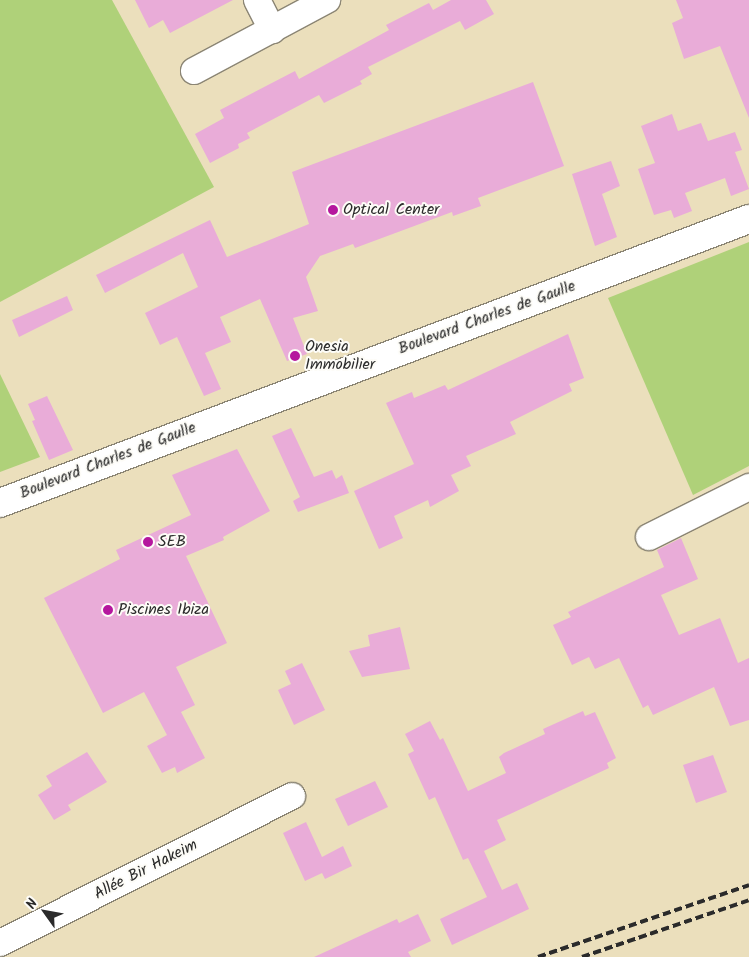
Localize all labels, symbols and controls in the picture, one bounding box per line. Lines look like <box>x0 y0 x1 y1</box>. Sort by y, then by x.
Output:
place label: Optical Center <box>343 200 439 220</box>
marker: Optical Center <box>327 204 339 216</box>
street label: Boulevard Charles de Gaulle <box>396 277 578 359</box>
place label: Onesia Immobilier <box>305 337 375 375</box>
marker: Onesia Immobilier <box>289 350 301 362</box>
street label: Boulevard Charles de Gaulle <box>17 419 199 503</box>
place label: SEB <box>158 532 186 552</box>
marker: SEB <box>142 536 154 548</box>
place label: Piscines Ibiza <box>118 600 209 620</box>
marker: Piscines Ibiza <box>102 604 114 616</box>
street label: Allée Bir Hakeim <box>91 836 201 904</box>
north arrow <box>20 887 70 937</box>
text: N <box>21 894 44 914</box>

